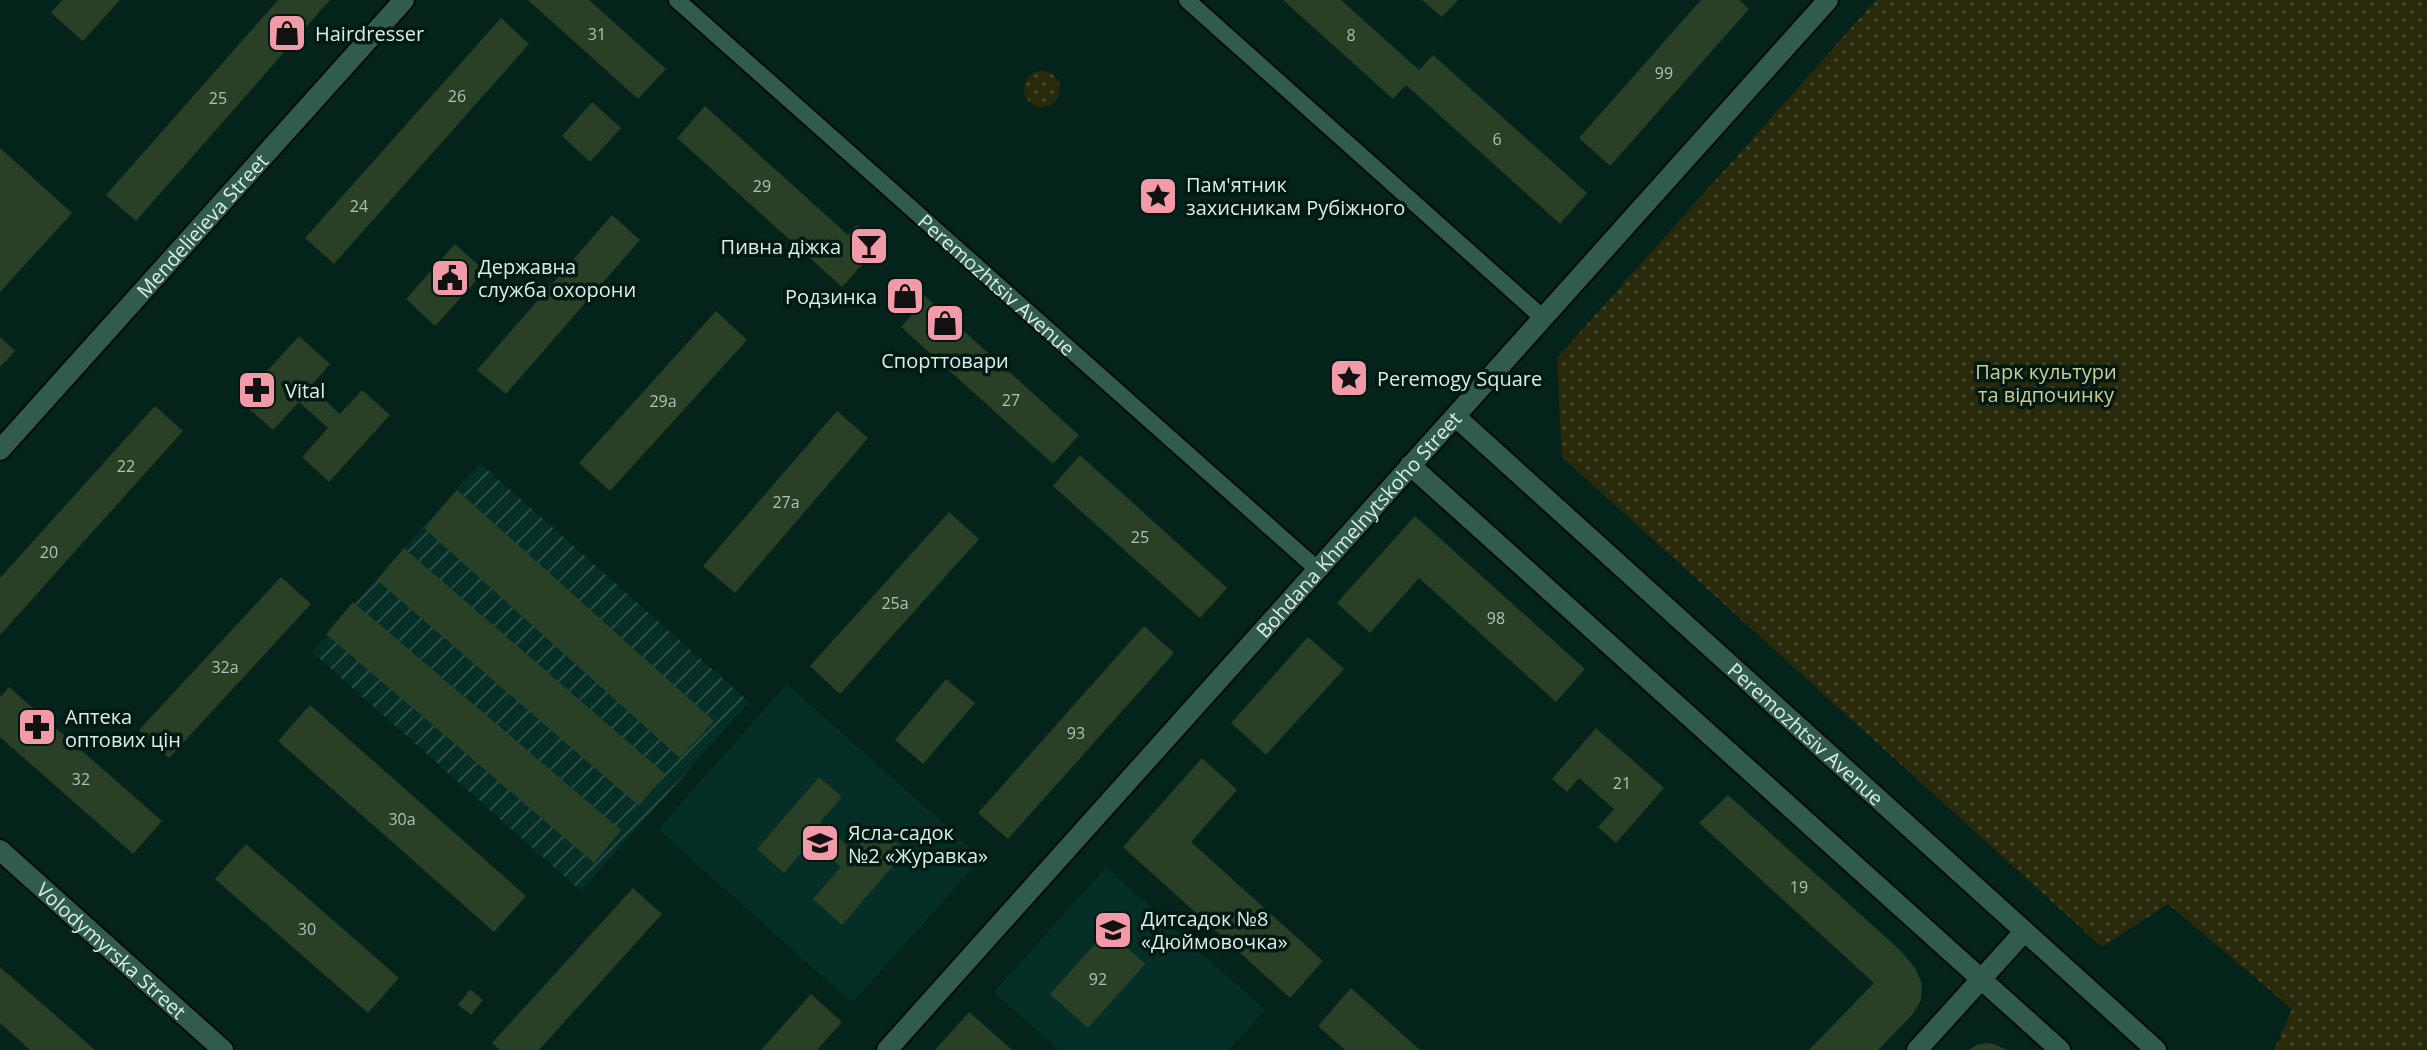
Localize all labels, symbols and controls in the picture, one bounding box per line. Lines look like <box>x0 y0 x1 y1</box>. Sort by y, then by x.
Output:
shop icon: Hairdresser <box>266 12 308 54</box>
place label: Hairdresser <box>315 20 424 47</box>
house number: 31 <box>588 23 606 45</box>
house number: 8 <box>1346 24 1356 46</box>
house number: 99 <box>1655 62 1673 84</box>
house number: 26 <box>448 85 466 107</box>
house number: 25 <box>209 87 227 109</box>
house number: 6 <box>1492 128 1502 150</box>
street label: Mendelieieva Street <box>130 147 274 303</box>
place label: Пам'ятник захисникам Рубіжного <box>1186 171 1405 221</box>
house number: 29 <box>753 175 771 197</box>
place icon: Пам'ятник захисникам Рубіжного <box>1137 175 1179 217</box>
house number: 24 <box>350 195 368 217</box>
street label: Peremozhtsiv Avenue <box>913 207 1081 361</box>
bar icon: Пивна діжка <box>848 225 890 267</box>
place label: Пивна діжка <box>721 233 841 260</box>
place label: Державна служба охорони <box>478 253 636 303</box>
public building icon: Державна служба охорони <box>429 257 471 299</box>
shop icon: Родзинка <box>884 275 926 317</box>
place label: Родзинка <box>785 283 877 310</box>
shop icon: Спорттовари <box>924 302 966 344</box>
place label: Спорттовари <box>881 347 1009 374</box>
place icon: Peremogy Square <box>1328 357 1370 399</box>
park label: Парк культури та відпочинку <box>1975 358 2117 408</box>
place label: Peremogy Square <box>1377 365 1542 392</box>
pharmacy icon: Vital <box>236 369 278 411</box>
place label: Vital <box>285 377 325 404</box>
house number: 27 <box>1002 389 1020 411</box>
house number: 29а <box>649 390 677 412</box>
street label: Bohdana Khmelnytskoho Street <box>1250 405 1467 643</box>
house number: 22 <box>117 455 135 477</box>
house number: 27а <box>772 491 800 513</box>
house number: 25 <box>1131 526 1149 548</box>
house number: 20 <box>40 541 58 563</box>
house number: 25а <box>881 592 909 614</box>
house number: 98 <box>1487 607 1505 629</box>
house number: 32а <box>211 656 239 678</box>
street label: Peremozhtsiv Avenue <box>1722 656 1890 811</box>
place label: Аптека оптових цін <box>65 703 181 753</box>
pharmacy icon: Аптека оптових цін <box>16 706 58 748</box>
house number: 93 <box>1067 722 1085 744</box>
house number: 32 <box>72 768 90 790</box>
house number: 21 <box>1613 772 1631 794</box>
house number: 30а <box>388 808 416 830</box>
place label: Ясла-садок №2 «Журавка» <box>848 819 988 869</box>
school or university icon: Ясла-садок №2 «Журавка» <box>799 822 841 864</box>
street label: Volodymyrska Street <box>31 876 192 1024</box>
house number: 19 <box>1790 876 1808 898</box>
place label: Дитсадок №8 «Дюймовочка» <box>1141 905 1288 955</box>
school or university icon: Дитсадок №8 «Дюймовочка» <box>1092 909 1134 951</box>
house number: 30 <box>298 918 316 940</box>
house number: 92 <box>1089 968 1107 990</box>

